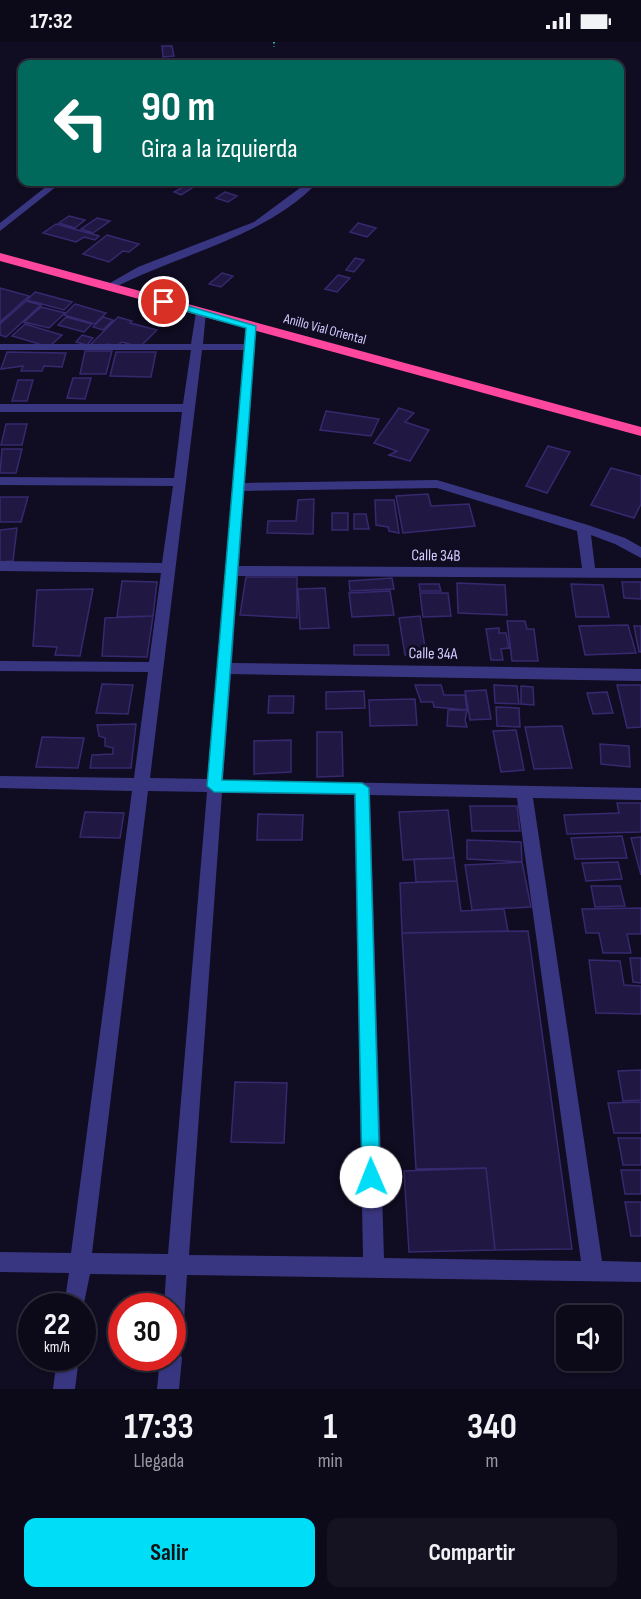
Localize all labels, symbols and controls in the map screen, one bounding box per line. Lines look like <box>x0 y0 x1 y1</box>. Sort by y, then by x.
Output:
text: 17:32 <box>30 8 72 35</box>
text: 90 m <box>141 82 215 133</box>
icon: left <box>42 84 120 162</box>
text: Gira a la izquierda <box>141 133 298 165</box>
pin <box>138 276 189 327</box>
icon: arrive <box>147 285 180 318</box>
street label: Anillo Vial Oriental <box>281 310 368 348</box>
street label: Calle 34B <box>411 546 461 566</box>
street label: Calle 34A <box>408 644 458 664</box>
position arrow <box>339 1145 403 1209</box>
speed limit sign: 30 <box>108 1293 186 1371</box>
map controls <box>556 1305 622 1371</box>
button: sound <box>556 1305 622 1371</box>
text: 22 <box>44 1307 70 1343</box>
text: km/h <box>44 1338 70 1357</box>
text: 17:33 <box>124 1406 194 1449</box>
text: 1 <box>323 1406 337 1449</box>
text: 340 <box>467 1406 517 1449</box>
text: Llegada <box>134 1449 184 1473</box>
text: min <box>318 1449 343 1473</box>
text: m <box>486 1449 498 1473</box>
button: Salir <box>24 1518 315 1587</box>
button: Compartir <box>327 1518 617 1587</box>

